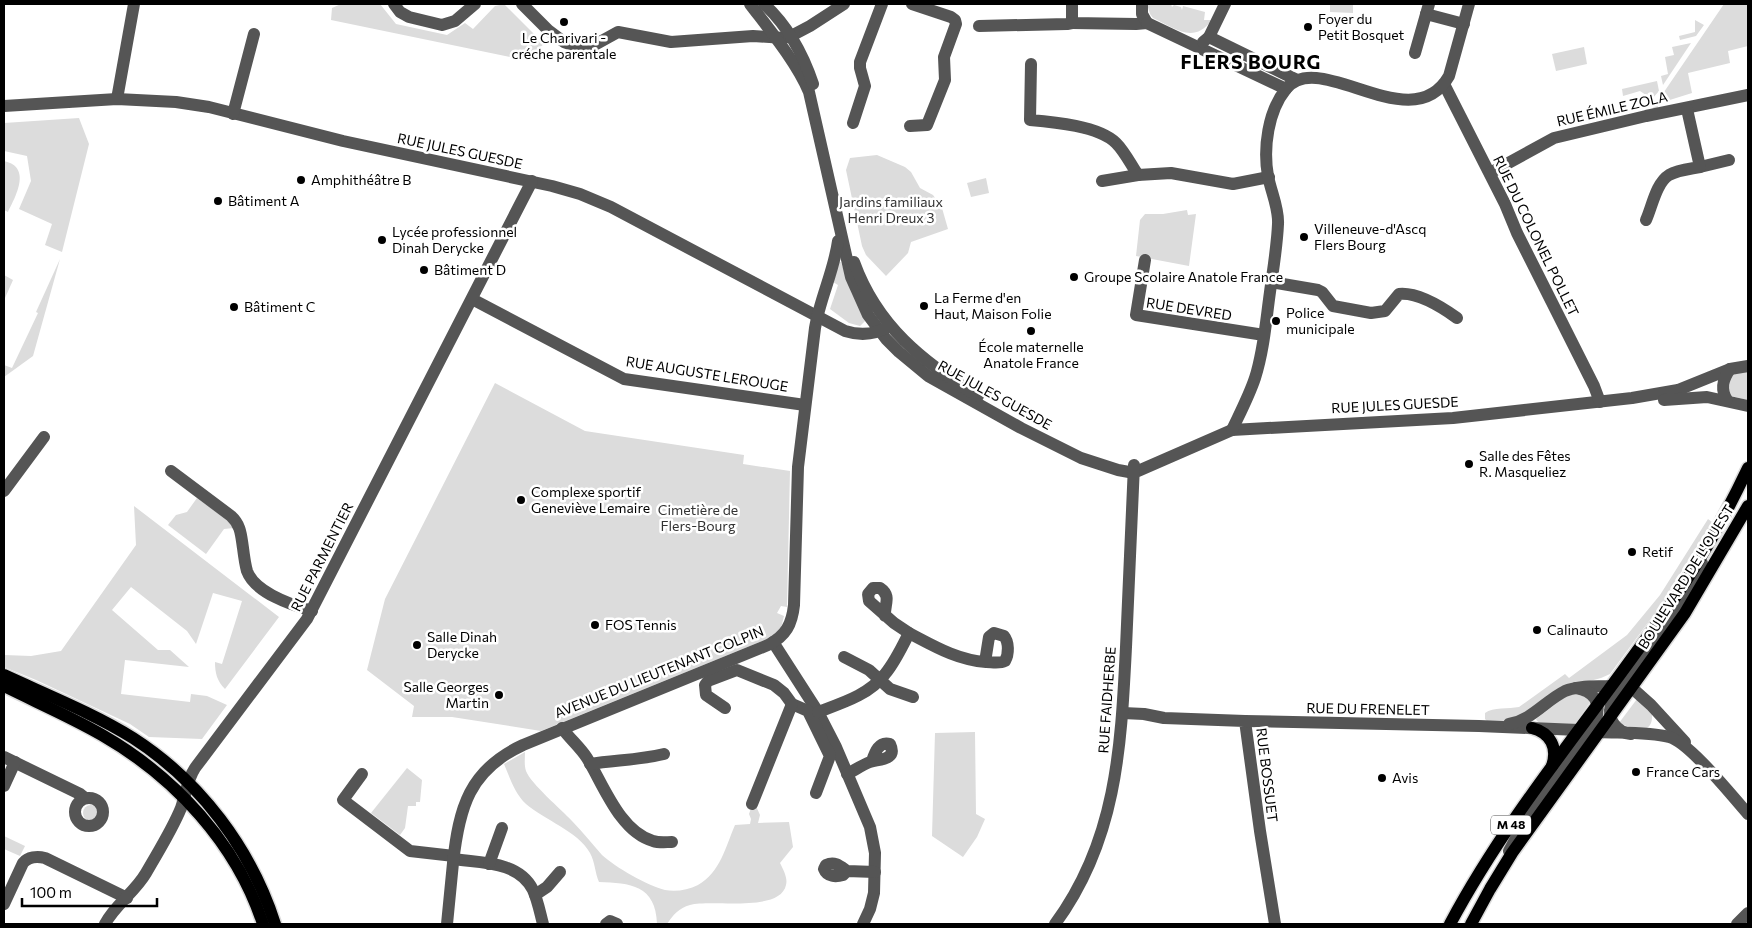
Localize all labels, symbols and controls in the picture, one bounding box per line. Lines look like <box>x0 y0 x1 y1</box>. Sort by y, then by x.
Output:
place label: Foyer du Petit Bosquet <box>1318 10 1405 43</box>
marker: Le Charivari - créche parentale <box>558 16 570 28</box>
marker: Foyer du Petit Bosquet <box>1302 21 1314 33</box>
place label: Le Charivari - créche parentale <box>511 29 617 62</box>
district label: FLERS BOURG <box>1181 50 1321 73</box>
street label: RUE ÉMILE ZOLA <box>1555 87 1669 130</box>
street label: RUE JULES GUESDE <box>396 129 524 172</box>
street label: RUE DU COLONEL POLLET <box>1490 153 1583 319</box>
place label: Amphithéâtre B <box>311 171 411 188</box>
marker: Amphithéâtre B <box>295 174 307 186</box>
place label: Bâtiment A <box>228 192 300 209</box>
park label: Jardins familiaux Henri Dreux 3 <box>839 193 943 226</box>
marker: Bâtiment A <box>212 195 224 207</box>
place label: Villeneuve-d'Ascq Flers Bourg <box>1314 220 1426 253</box>
place label: Lycée professionnel Dinah Derycke <box>392 223 517 256</box>
marker: Villeneuve-d'Ascq Flers Bourg <box>1298 231 1310 243</box>
marker: Lycée professionnel Dinah Derycke <box>376 234 388 246</box>
place label: Bâtiment D <box>434 261 506 278</box>
marker: Bâtiment D <box>418 264 430 276</box>
place label: Groupe Scolaire Anatole France <box>1084 268 1283 285</box>
marker: Groupe Scolaire Anatole France <box>1068 271 1080 283</box>
place label: La Ferme d'en Haut, Maison Folie <box>934 289 1052 322</box>
street label: RUE DEVRED <box>1145 293 1233 324</box>
place label: Bâtiment C <box>244 298 315 315</box>
marker: La Ferme d'en Haut, Maison Folie <box>918 300 930 312</box>
marker: Bâtiment C <box>228 301 240 313</box>
place label: Police municipale <box>1286 304 1355 337</box>
marker: Police municipale <box>1270 315 1282 327</box>
marker: École maternelle Anatole France <box>1025 325 1037 337</box>
place label: École maternelle Anatole France <box>978 338 1084 371</box>
street label: RUE AUGUSTE LEROUGE <box>625 352 789 395</box>
street label: RUE JULES GUESDE <box>935 356 1055 433</box>
street label: RUE JULES GUESDE <box>1331 393 1459 416</box>
place label: Salle des Fêtes R. Masqueliez <box>1479 447 1571 480</box>
marker: Salle des Fêtes R. Masqueliez <box>1463 458 1475 470</box>
place label: Complexe sportif Geneviève Lemaire <box>531 483 650 516</box>
marker: Complexe sportif Geneviève Lemaire <box>515 494 527 506</box>
street label: RUE PARMENTIER <box>287 499 356 614</box>
park label: Cimetière de Flers-Bourg <box>658 501 738 534</box>
street label: BOULEVARD DE L'OUEST <box>1634 501 1737 652</box>
place label: Retif <box>1642 543 1674 560</box>
marker: Retif <box>1626 546 1638 558</box>
place label: FOS Tennis <box>605 616 677 633</box>
marker: FOS Tennis <box>589 619 601 631</box>
place label: Calinauto <box>1547 621 1608 638</box>
street label: AVENUE DU LIEUTENANT COLPIN <box>552 622 766 721</box>
marker: Calinauto <box>1531 624 1543 636</box>
place label: Salle Dinah Derycke <box>427 628 497 661</box>
marker: Salle Dinah Derycke <box>411 639 423 651</box>
street label: RUE FAIDHERBE <box>1094 646 1119 754</box>
place label: Salle Georges Martin <box>403 678 489 711</box>
marker: Salle Georges Martin <box>493 689 505 701</box>
street label: RUE DU FRENELET <box>1306 699 1430 718</box>
street label: RUE BOSSUET <box>1253 727 1282 823</box>
place label: France Cars <box>1646 763 1720 780</box>
marker: France Cars <box>1630 766 1642 778</box>
place label: Avis <box>1392 769 1418 786</box>
marker: Avis <box>1376 772 1388 784</box>
road number: M 48 <box>1491 816 1531 834</box>
scale bar <box>22 876 158 908</box>
text: 100 m <box>30 883 72 901</box>

